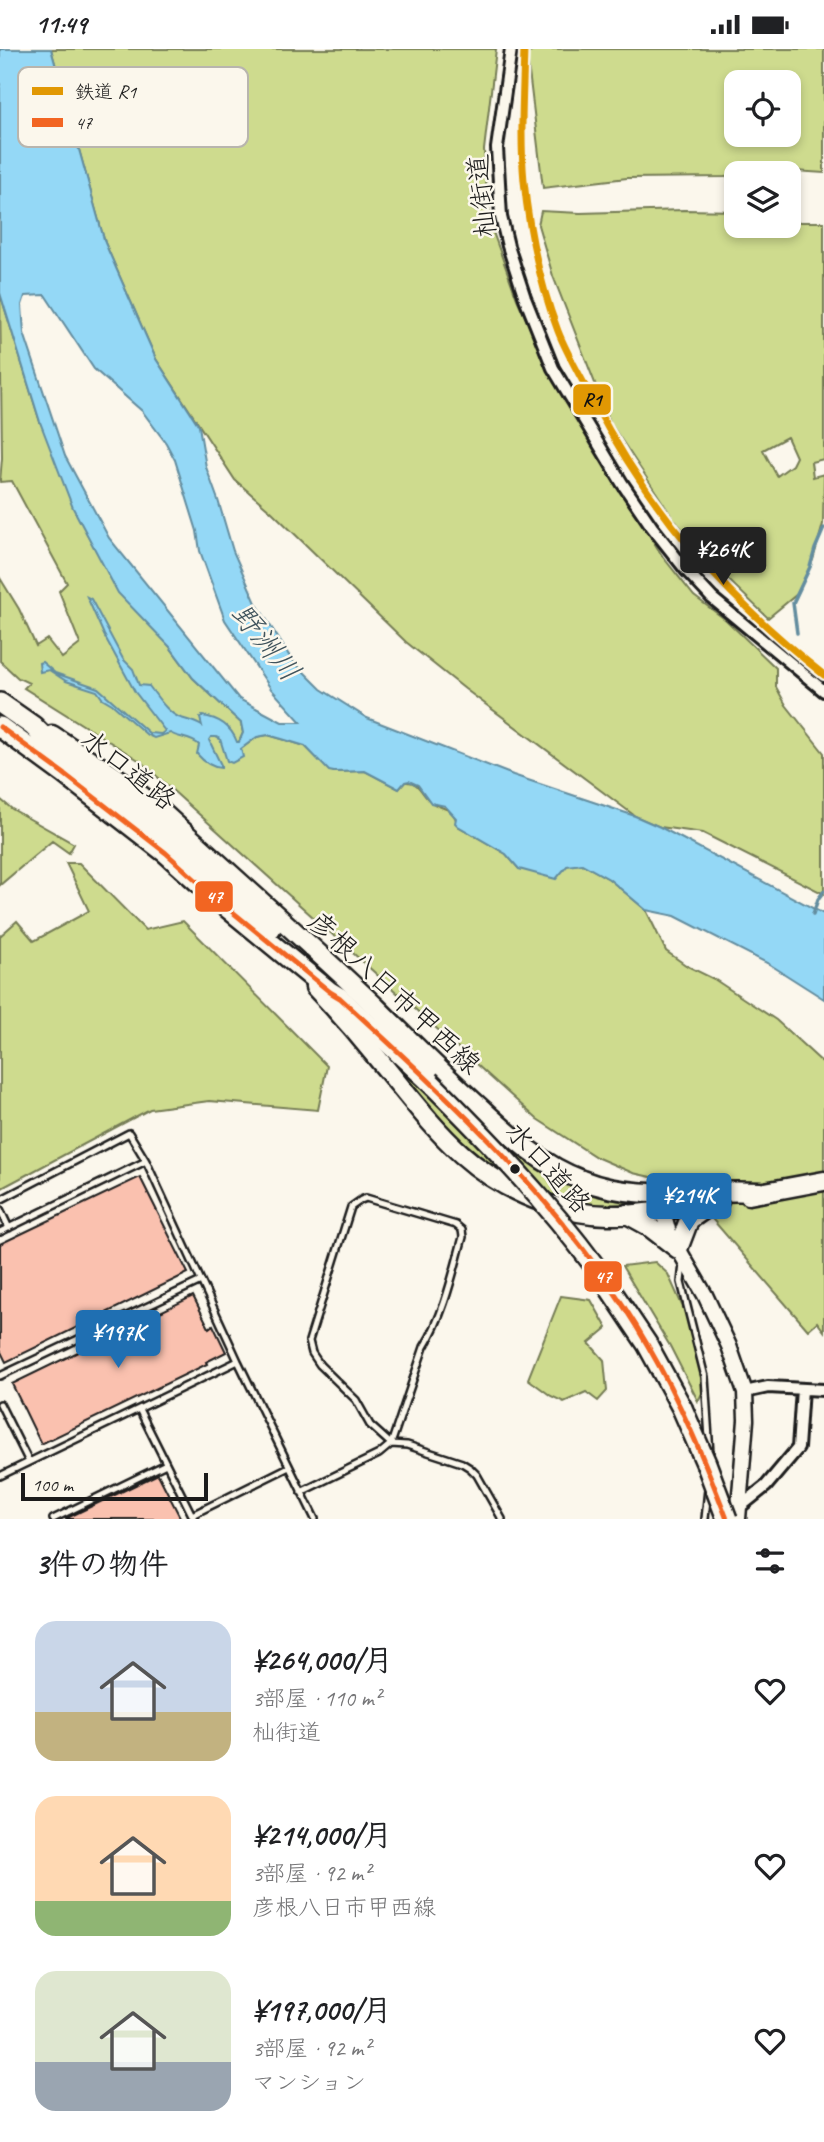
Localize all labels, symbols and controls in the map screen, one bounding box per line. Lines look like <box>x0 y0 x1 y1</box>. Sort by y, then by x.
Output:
text: 11:49 <box>35 8 87 41</box>
legend <box>18 67 248 147</box>
map controls <box>724 70 801 238</box>
button: locate <box>724 70 801 147</box>
text: 鉄道 R1 <box>75 80 138 104</box>
text: 47 <box>75 111 94 135</box>
street label: 杣街道 <box>460 152 503 240</box>
button: layers <box>724 161 801 238</box>
line badge: R1 <box>572 383 612 416</box>
text: R1 <box>583 388 604 412</box>
pin: ¥264K <box>674 527 772 587</box>
text: ¥264K <box>696 535 750 564</box>
water label: 野洲川 <box>223 595 309 689</box>
street label: 水口道路 <box>74 721 184 818</box>
line badge: 47 <box>194 880 234 913</box>
text: 47 <box>205 885 225 909</box>
street label: 彦根八日市甲西線 <box>301 903 489 1082</box>
street label: 水口道路 <box>498 1114 599 1221</box>
unlabelled marker <box>508 1162 522 1176</box>
pin: ¥214K <box>640 1173 738 1233</box>
text: ¥214K <box>662 1181 716 1210</box>
line badge: 47 <box>583 1260 623 1293</box>
text: 47 <box>594 1265 614 1289</box>
pin: ¥197K <box>69 1311 167 1370</box>
text: ¥197K <box>92 1318 144 1347</box>
scale bar <box>21 1470 208 1502</box>
text: 100 m <box>32 1473 73 1497</box>
icon: filters <box>751 1542 789 1580</box>
text: 3件の物件 <box>35 1545 169 1583</box>
text: ¥264,000/月 <box>252 1641 393 1679</box>
icon: home <box>91 1649 175 1733</box>
icon: heart <box>751 1672 789 1710</box>
text: 3部屋 · 110 m² <box>252 1684 381 1713</box>
text: 杣街道 <box>252 1718 321 1747</box>
text: ¥214,000/月 <box>252 1816 392 1854</box>
icon: home <box>91 1824 175 1908</box>
icon: heart <box>751 1847 789 1885</box>
text: 3部屋 · 92 m² <box>252 1859 370 1888</box>
text: 彦根八日市甲西線 <box>252 1893 436 1922</box>
text: ¥197,000/月 <box>252 1991 392 2029</box>
icon: home <box>91 1999 175 2083</box>
icon: heart <box>751 2022 789 2060</box>
text: 3部屋 · 92 m² <box>252 2034 370 2063</box>
text: マンション <box>252 2068 366 2097</box>

